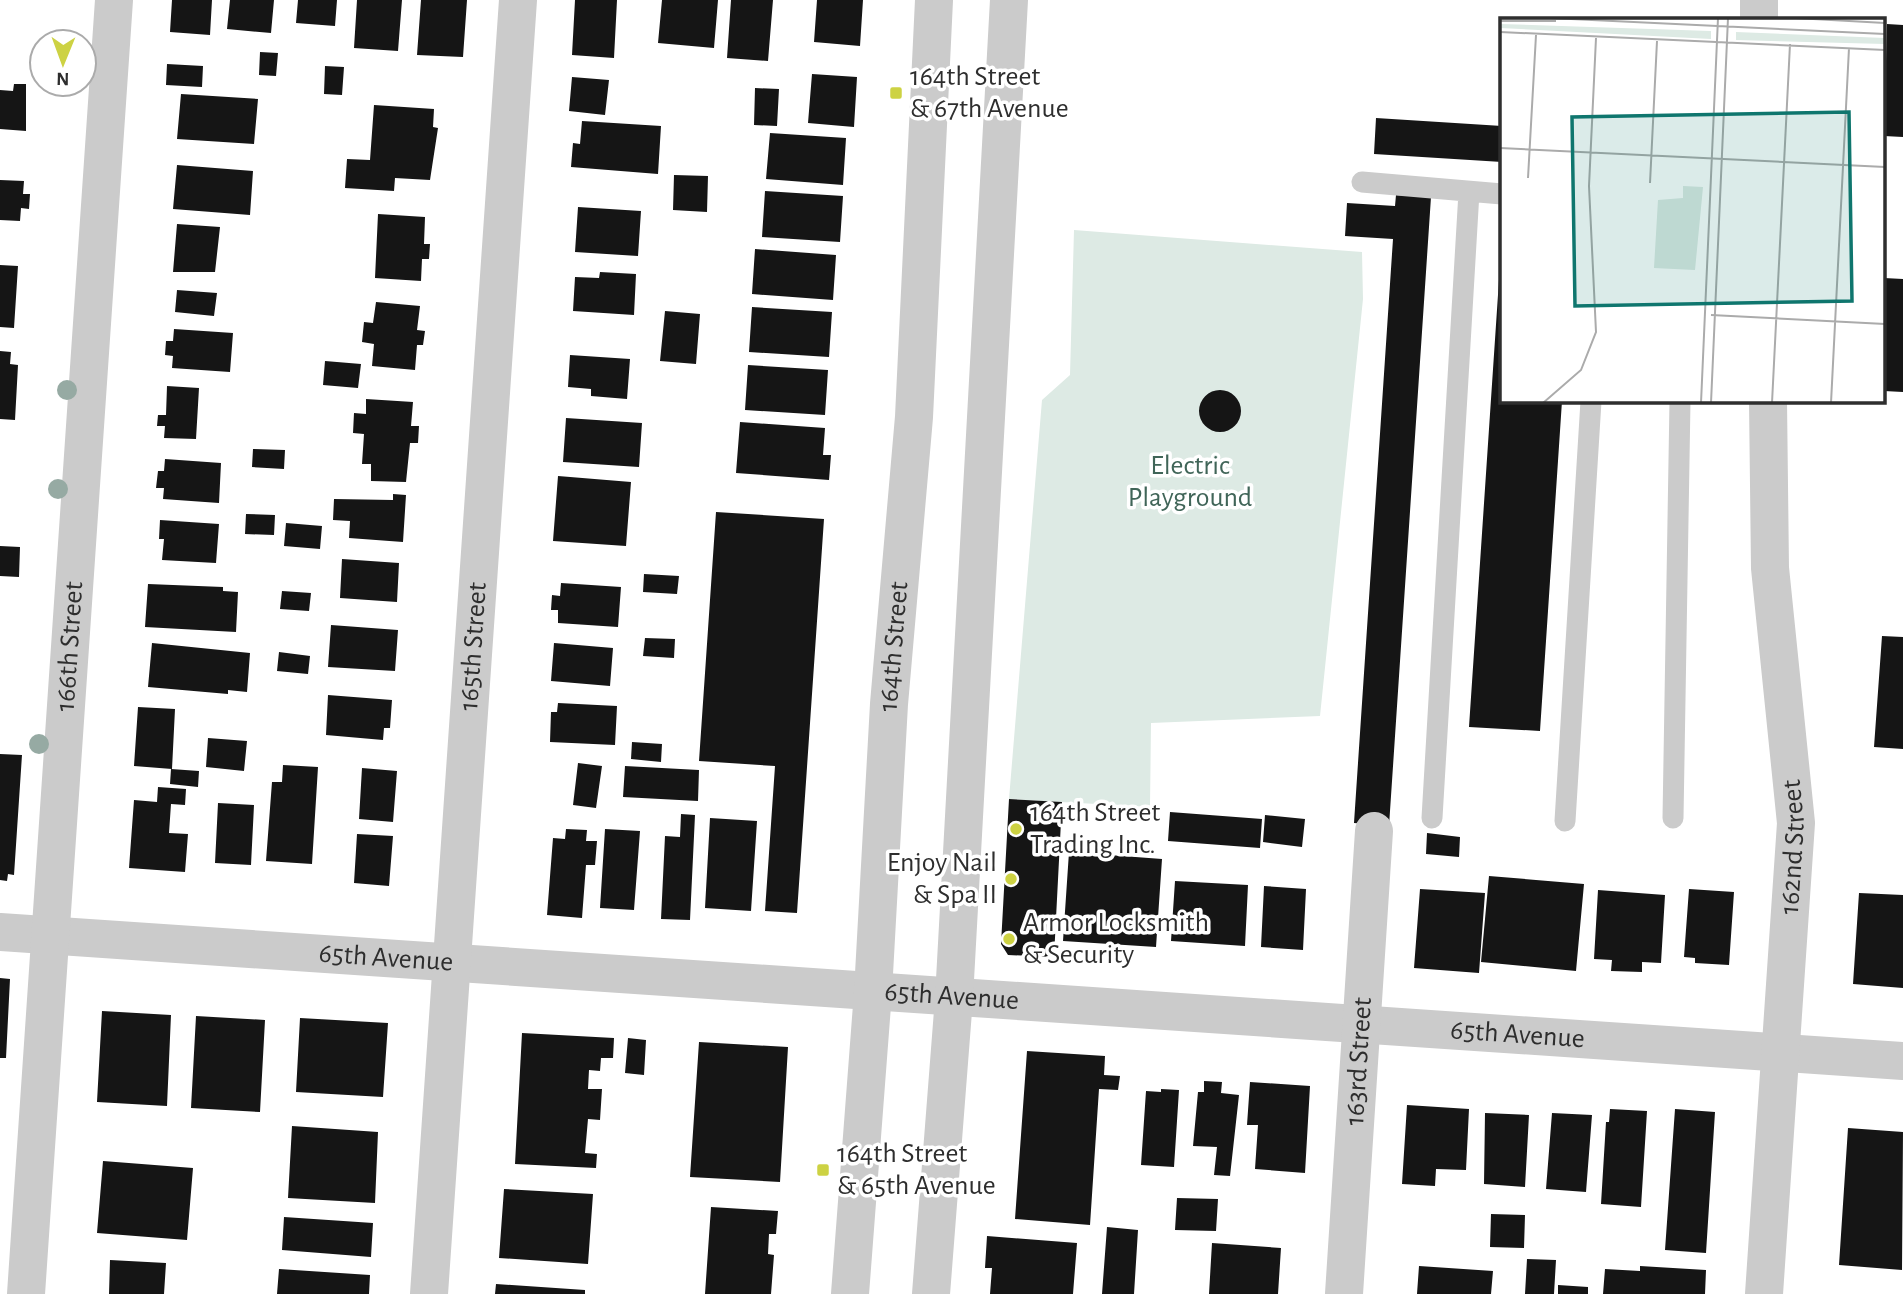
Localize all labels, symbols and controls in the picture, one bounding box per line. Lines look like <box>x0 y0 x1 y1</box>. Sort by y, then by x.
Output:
inset map <box>1500 18 1885 402</box>
north arrow <box>28 28 98 98</box>
place label: 164th Street & 67th Avenue <box>910 63 1069 123</box>
text: N <box>56 69 70 88</box>
marker: 164th Street & 67th Avenue <box>888 85 904 101</box>
park label: Electric Playground <box>1128 452 1252 512</box>
street label: 164th Street <box>875 580 914 712</box>
street label: 166th Street <box>52 581 88 712</box>
street label: 165th Street <box>455 581 492 712</box>
street label: 162nd Street <box>1776 778 1810 915</box>
place label: 164th Street Trading Inc. <box>1030 799 1160 859</box>
marker: 164th Street Trading Inc. <box>1008 821 1024 837</box>
place label: Enjoy Nail & Spa II <box>887 849 997 909</box>
marker: Enjoy Nail & Spa II <box>1003 871 1019 887</box>
place label: Armor Locksmith & Security <box>1023 909 1209 969</box>
marker: Armor Locksmith & Security <box>1001 931 1017 947</box>
street label: 65th Avenue <box>318 940 454 977</box>
street label: 65th Avenue <box>884 978 1020 1015</box>
street label: 163rd Street <box>1341 996 1377 1127</box>
street label: 65th Avenue <box>1449 1016 1586 1053</box>
place label: 164th Street & 65th Avenue <box>837 1140 996 1200</box>
marker: 164th Street & 65th Avenue <box>815 1162 831 1178</box>

